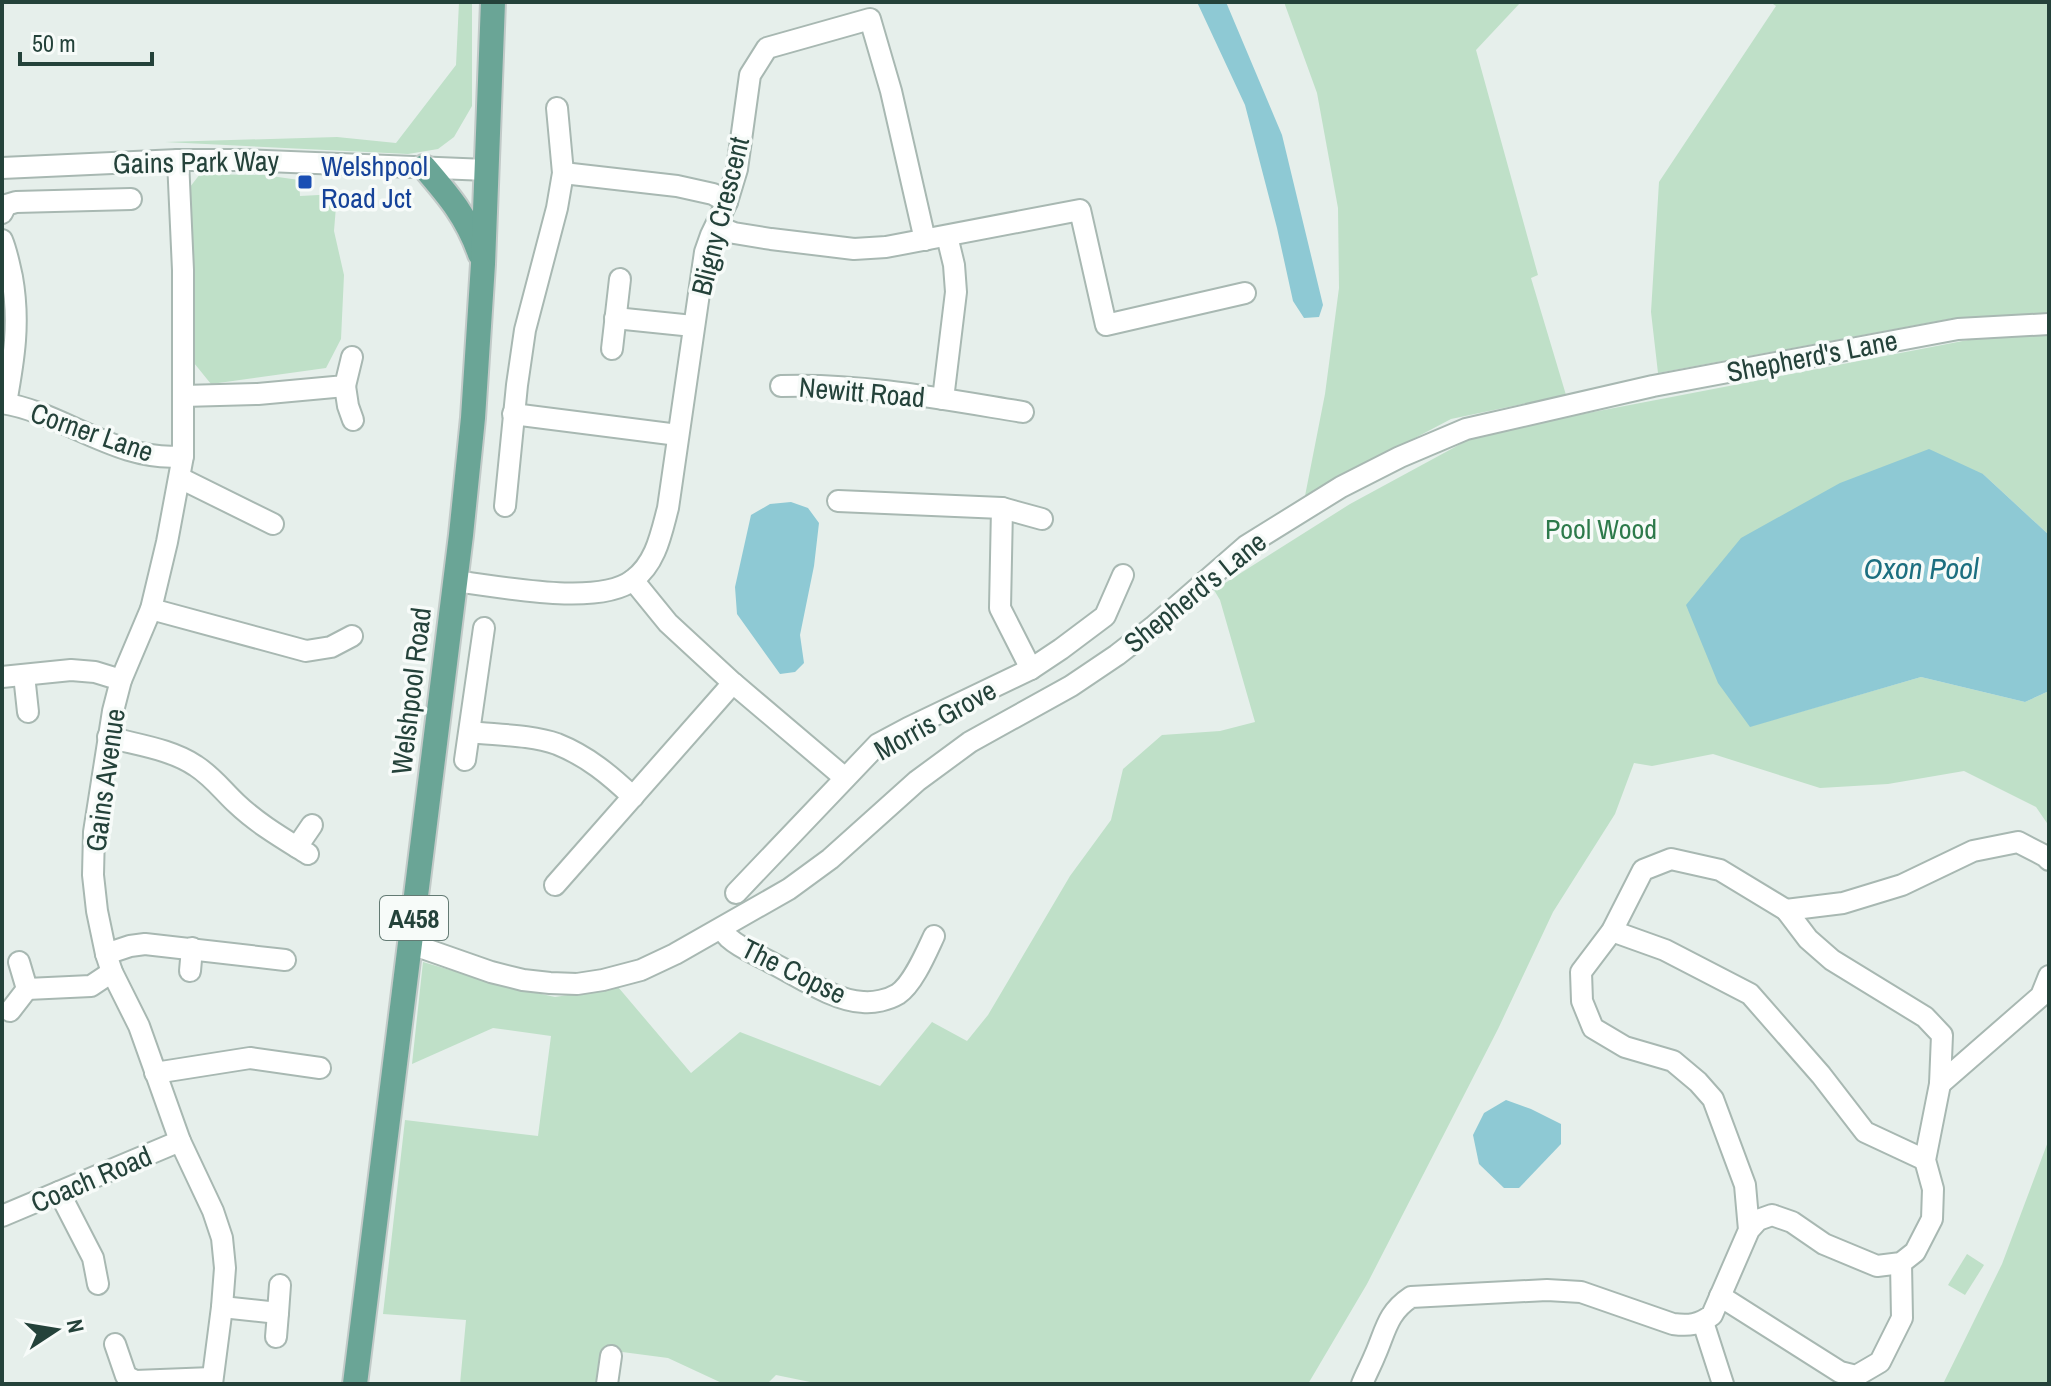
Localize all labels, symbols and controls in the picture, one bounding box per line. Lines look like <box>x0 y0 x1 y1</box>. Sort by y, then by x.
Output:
scale bar <box>20 16 152 66</box>
text: 50 m <box>32 27 76 59</box>
street label: Bligny Crescent <box>682 133 758 299</box>
street label: Gains Park Way <box>113 142 280 182</box>
place label: Welshpool Road Jct <box>321 147 428 217</box>
marker: Welshpool Road Jct <box>296 173 314 191</box>
street label: Shepherd's Lane <box>1724 321 1900 391</box>
street label: Newitt Road <box>797 368 927 416</box>
street label: Corner Lane <box>25 393 159 471</box>
park label: Pool Wood <box>1545 510 1657 548</box>
street label: Shepherd's Lane <box>1116 523 1274 661</box>
water label: Oxon Pool <box>1864 548 1979 588</box>
street label: Welshpool Road <box>382 605 440 777</box>
street label: Morris Grove <box>867 671 1003 769</box>
street label: Gains Avenue <box>76 706 134 854</box>
road number: A458 <box>380 896 448 940</box>
street label: The Copse <box>735 929 853 1013</box>
street label: Coach Road <box>25 1137 157 1221</box>
north arrow <box>16 1290 96 1370</box>
text: N <box>60 1316 92 1335</box>

